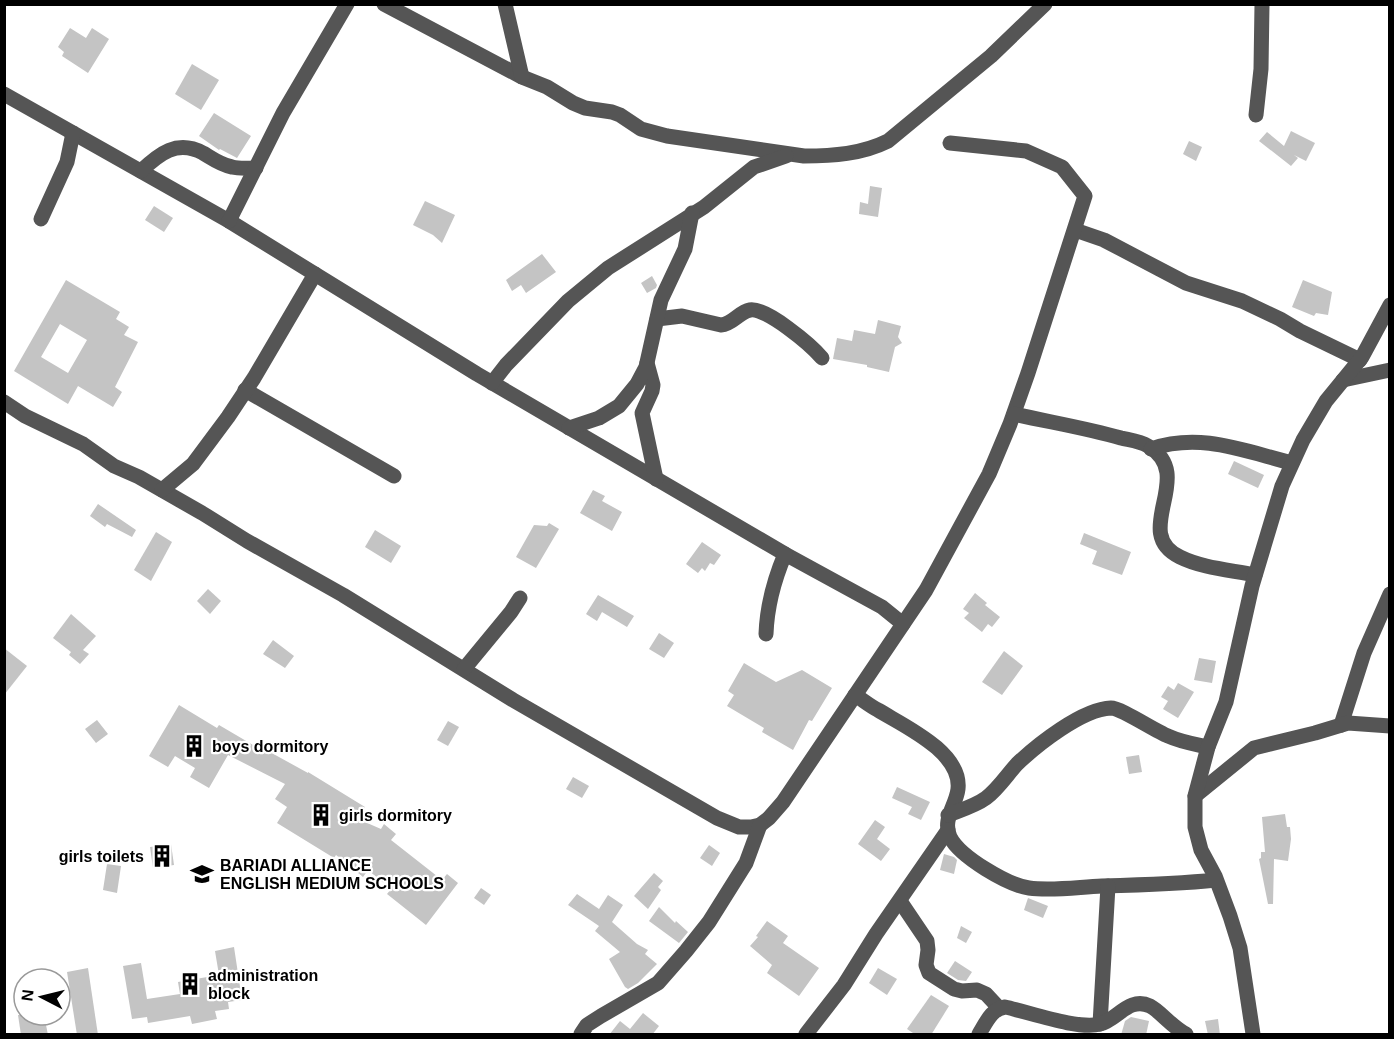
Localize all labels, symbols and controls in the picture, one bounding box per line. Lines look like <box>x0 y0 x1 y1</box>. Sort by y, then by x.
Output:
building icon: boys dormitory <box>181 733 207 759</box>
place label: boys dormitory <box>212 738 329 755</box>
building icon: girls dormitory <box>308 802 334 828</box>
place label: girls dormitory <box>339 807 452 824</box>
building icon: girls toilets <box>149 843 175 869</box>
place label: girls toilets <box>59 848 144 865</box>
place label: BARIADI ALLIANCE ENGLISH MEDIUM SCHOOLS <box>220 857 444 892</box>
school or university icon: BARIADI ALLIANCE ENGLISH MEDIUM SCHOOLS <box>189 861 215 887</box>
north arrow <box>12 967 72 1027</box>
place label: administration block <box>208 967 318 1002</box>
building icon: administration block <box>177 971 203 997</box>
text: N <box>18 988 37 1002</box>

